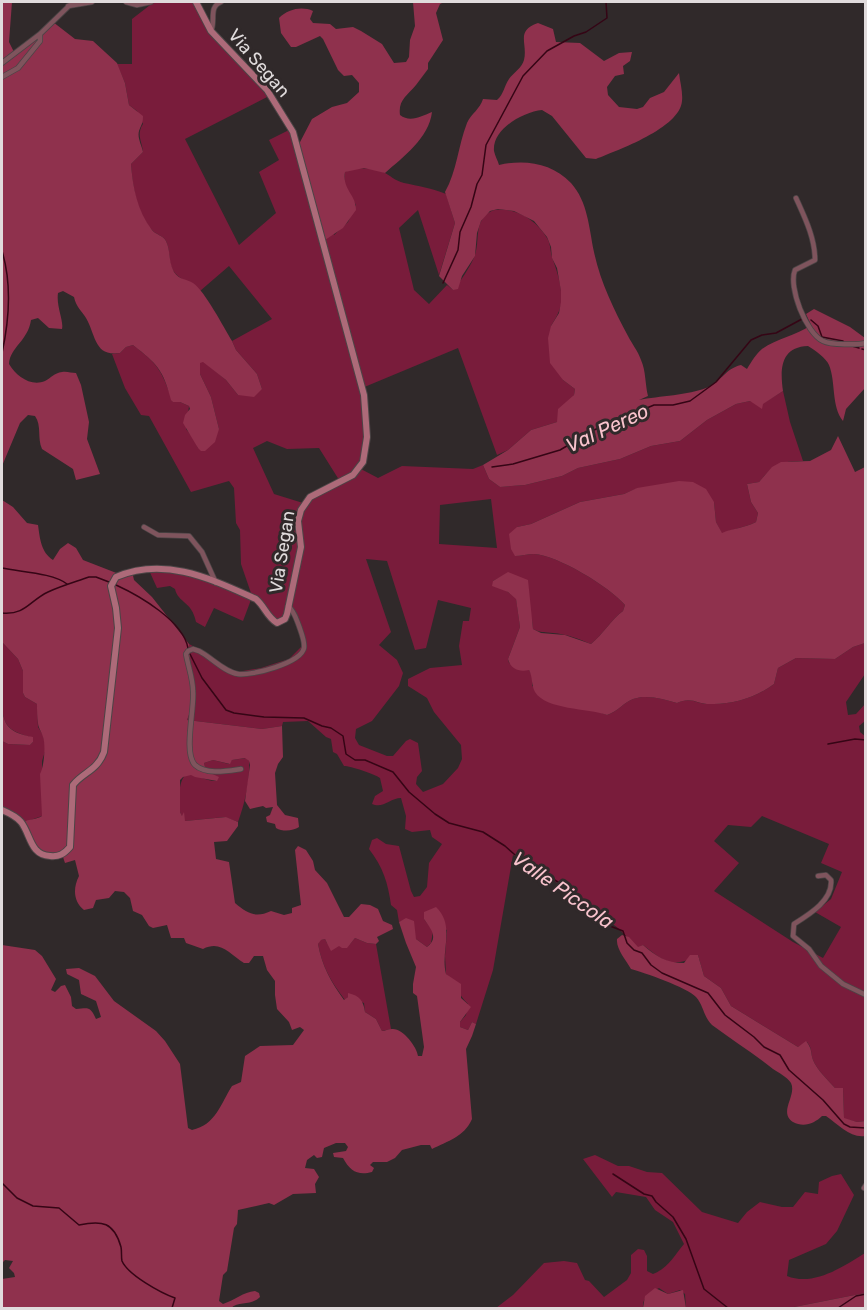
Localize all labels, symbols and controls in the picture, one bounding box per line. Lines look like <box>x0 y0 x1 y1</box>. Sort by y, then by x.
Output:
street label: Via Segan <box>223 24 295 102</box>
water label: Val Pereo <box>562 398 652 458</box>
street label: Via Segan <box>265 509 299 595</box>
water label: Valle Piccola <box>508 846 619 934</box>

